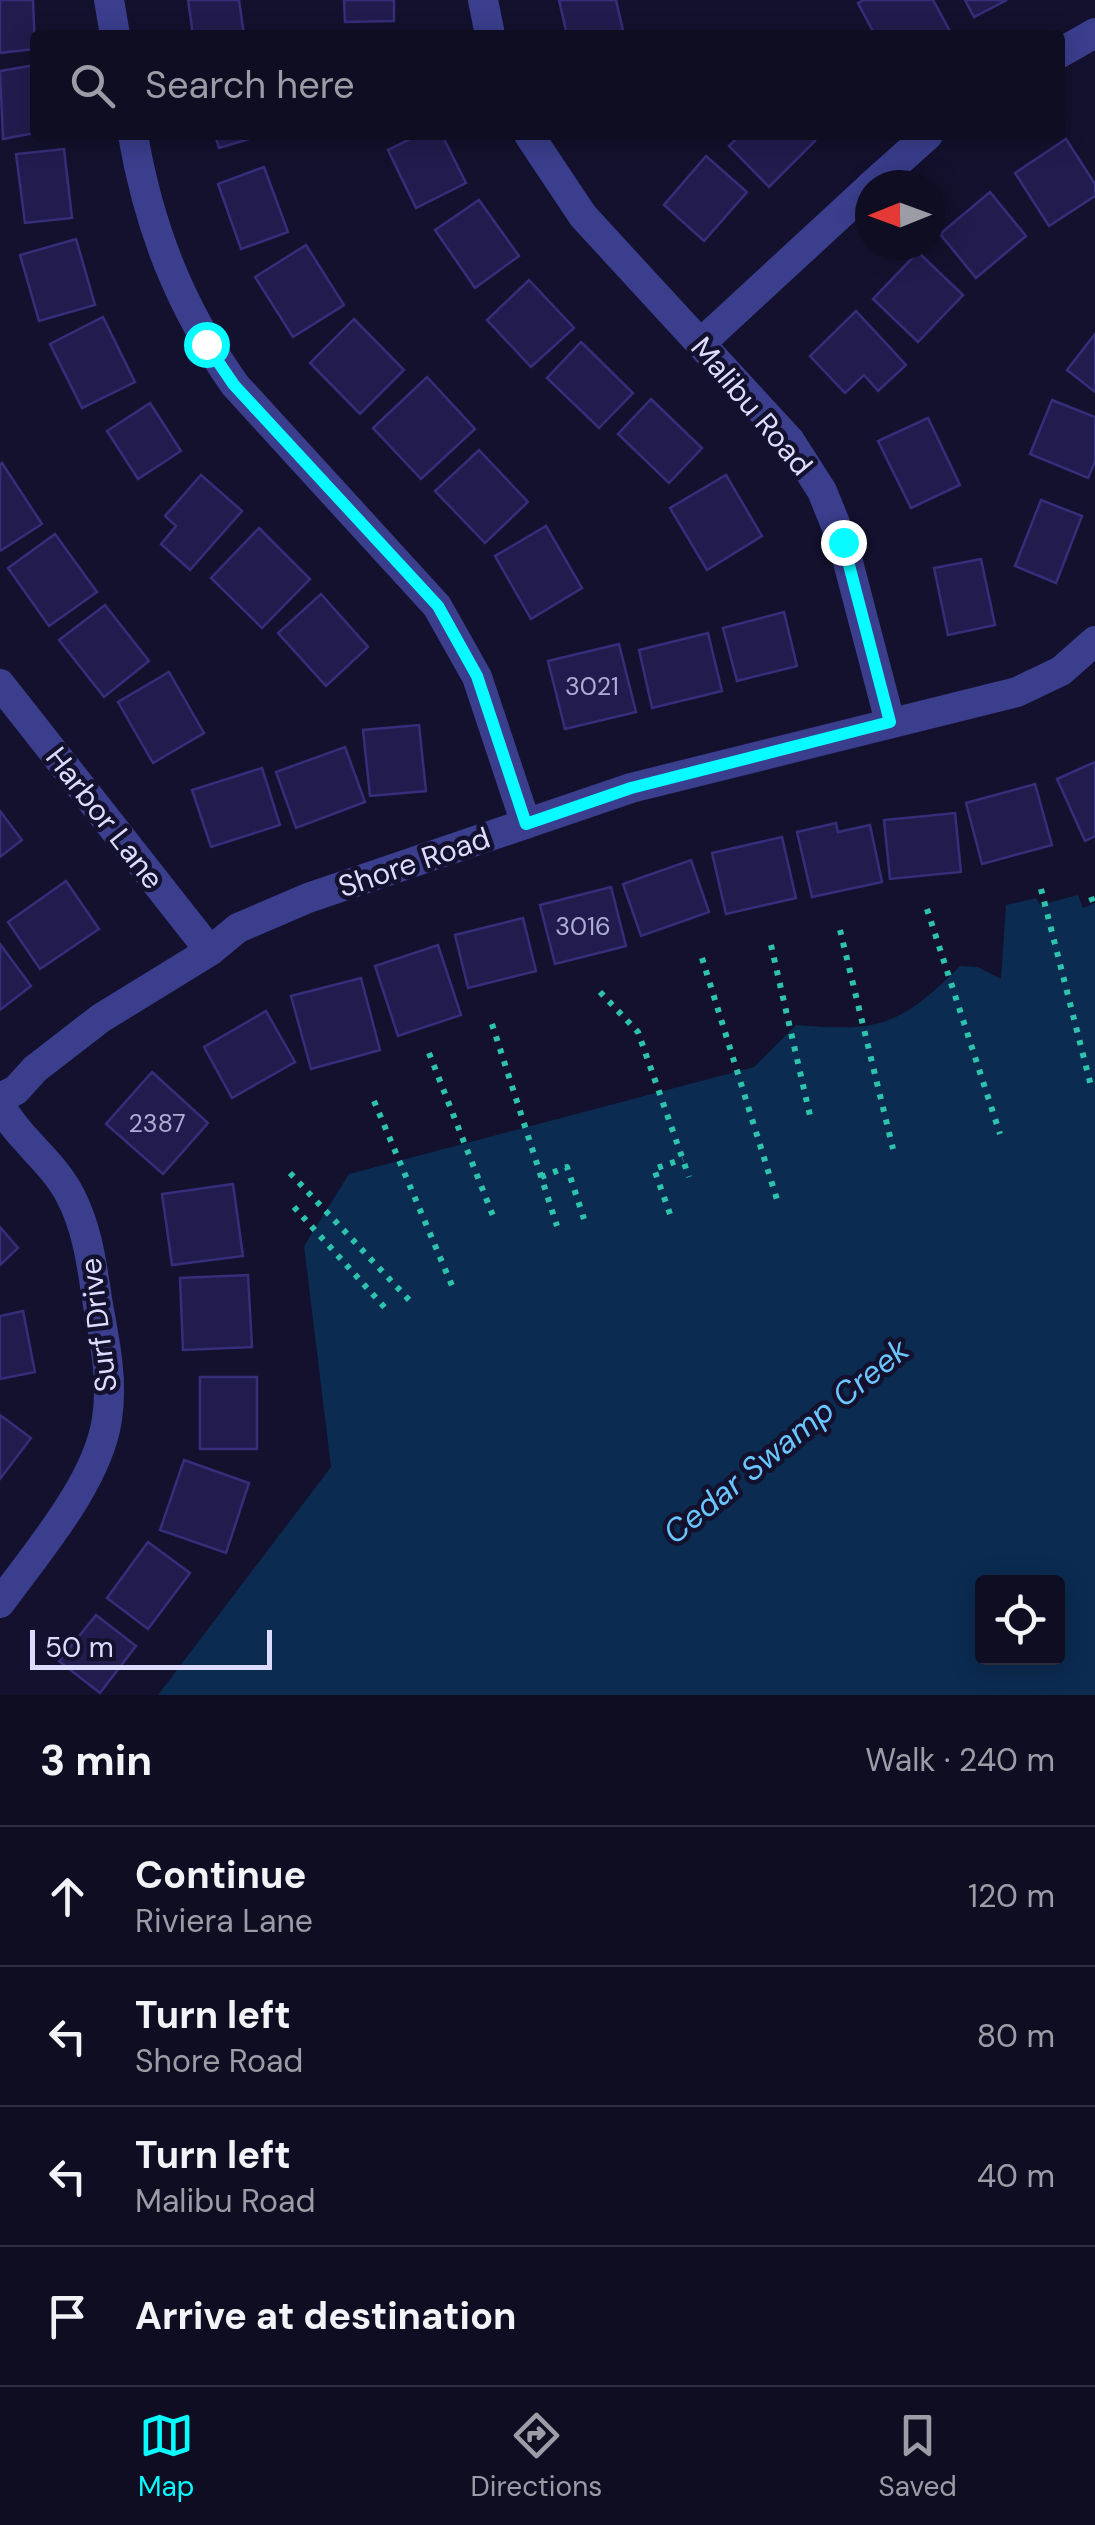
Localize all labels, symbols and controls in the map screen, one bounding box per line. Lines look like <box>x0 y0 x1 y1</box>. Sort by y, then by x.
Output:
search box <box>30 30 1065 140</box>
icon: search <box>65 58 120 113</box>
text: Search here <box>145 60 355 110</box>
north arrow <box>855 170 945 260</box>
route start <box>184 322 230 368</box>
street label: Malibu Road <box>683 329 821 483</box>
route end <box>821 520 867 566</box>
house number: 3021 <box>565 670 619 703</box>
street label: Harbor Lane <box>37 739 173 897</box>
street label: Shore Road <box>333 818 495 906</box>
house number: 3016 <box>555 910 611 943</box>
house number: 2387 <box>128 1107 186 1140</box>
street label: Surf Drive <box>70 1256 126 1394</box>
water label: Cedar Swamp Creek <box>654 1328 918 1553</box>
map controls <box>975 1575 1065 1665</box>
button: locate <box>975 1575 1065 1665</box>
scale bar <box>30 1625 272 1670</box>
text: 50 m <box>45 1629 114 1666</box>
text: 3 min <box>40 1733 152 1788</box>
text: Walk · 240 m <box>865 1739 1055 1781</box>
text: Continue <box>135 1850 306 1900</box>
icon: ahead <box>40 1869 95 1924</box>
text: 120 m <box>968 1875 1055 1917</box>
text: Riviera Lane <box>135 1900 313 1942</box>
text: Turn left <box>135 1990 291 2040</box>
icon: left <box>40 2009 95 2064</box>
text: 80 m <box>977 2015 1055 2057</box>
text: Shore Road <box>135 2040 303 2082</box>
text: Turn left <box>135 2130 291 2180</box>
icon: left <box>40 2149 95 2204</box>
text: 40 m <box>977 2155 1055 2197</box>
text: Malibu Road <box>135 2180 316 2222</box>
icon: arrive <box>40 2289 95 2344</box>
text: Arrive at destination <box>135 2291 517 2341</box>
tab: Map <box>138 2408 194 2505</box>
tab: Directions <box>471 2408 602 2505</box>
tab: Saved <box>878 2408 957 2505</box>

